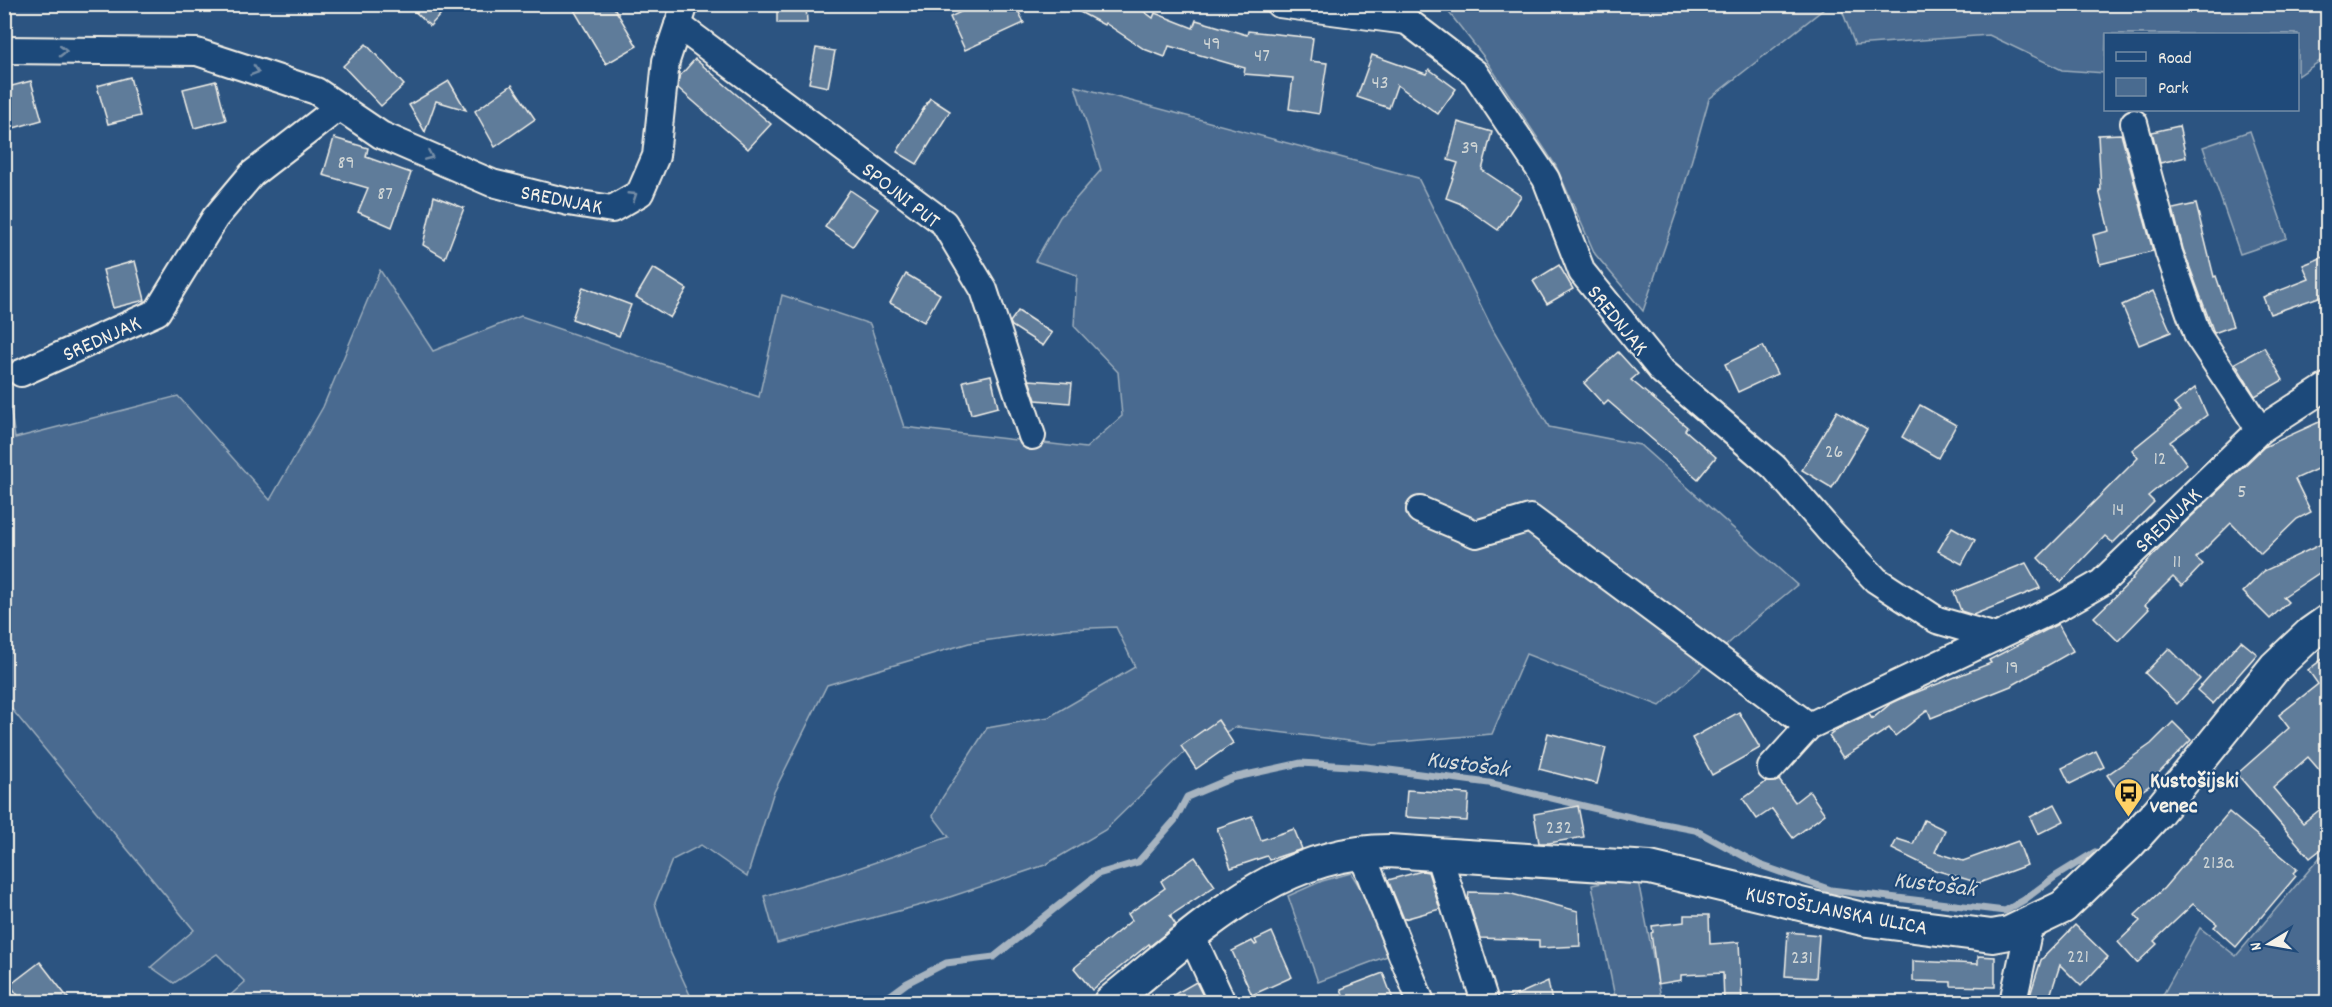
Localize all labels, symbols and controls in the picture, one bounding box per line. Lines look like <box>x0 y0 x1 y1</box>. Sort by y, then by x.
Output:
house number: 49 <box>1203 31 1221 59</box>
legend <box>2104 33 2299 111</box>
house number: 47 <box>1254 43 1270 71</box>
one-way arrow <box>58 44 67 57</box>
text: Road <box>2158 47 2192 72</box>
one-way arrow <box>249 64 260 77</box>
house number: 43 <box>1371 70 1389 98</box>
text: Park <box>2158 77 2189 102</box>
house number: 39 <box>1461 135 1479 163</box>
one-way arrow <box>423 149 434 161</box>
house number: 89 <box>337 150 355 178</box>
street label: SPOJNI PUT <box>854 156 946 238</box>
street label: SREDNJAK <box>518 178 605 225</box>
house number: 87 <box>377 181 393 209</box>
one-way arrow <box>626 193 637 204</box>
street label: SREDNJAK <box>1578 279 1654 363</box>
street label: SREDNJAK <box>58 309 147 371</box>
house number: 26 <box>1825 439 1843 467</box>
house number: 12 <box>2153 446 2167 474</box>
house number: 5 <box>2237 479 2247 507</box>
street label: SREDNJAK <box>2129 482 2210 561</box>
house number: 14 <box>2112 497 2124 525</box>
house number: 11 <box>2173 549 2181 577</box>
house number: 19 <box>2005 655 2019 683</box>
water label: Kustošak <box>1424 743 1513 789</box>
place label: Kustošijski venec <box>2150 767 2238 823</box>
bus stop icon: Kustošijski venec <box>2113 776 2145 818</box>
house number: 232 <box>1546 815 1572 843</box>
house number: 213a <box>2202 850 2234 878</box>
water label: Kustošak <box>1892 864 1980 908</box>
street label: KUSTOŠIJANSKA ULICA <box>1743 880 1930 945</box>
north arrow <box>2239 914 2299 974</box>
text: N <box>2245 940 2269 952</box>
house number: 221 <box>2067 944 2089 972</box>
house number: 231 <box>1791 945 1813 973</box>

